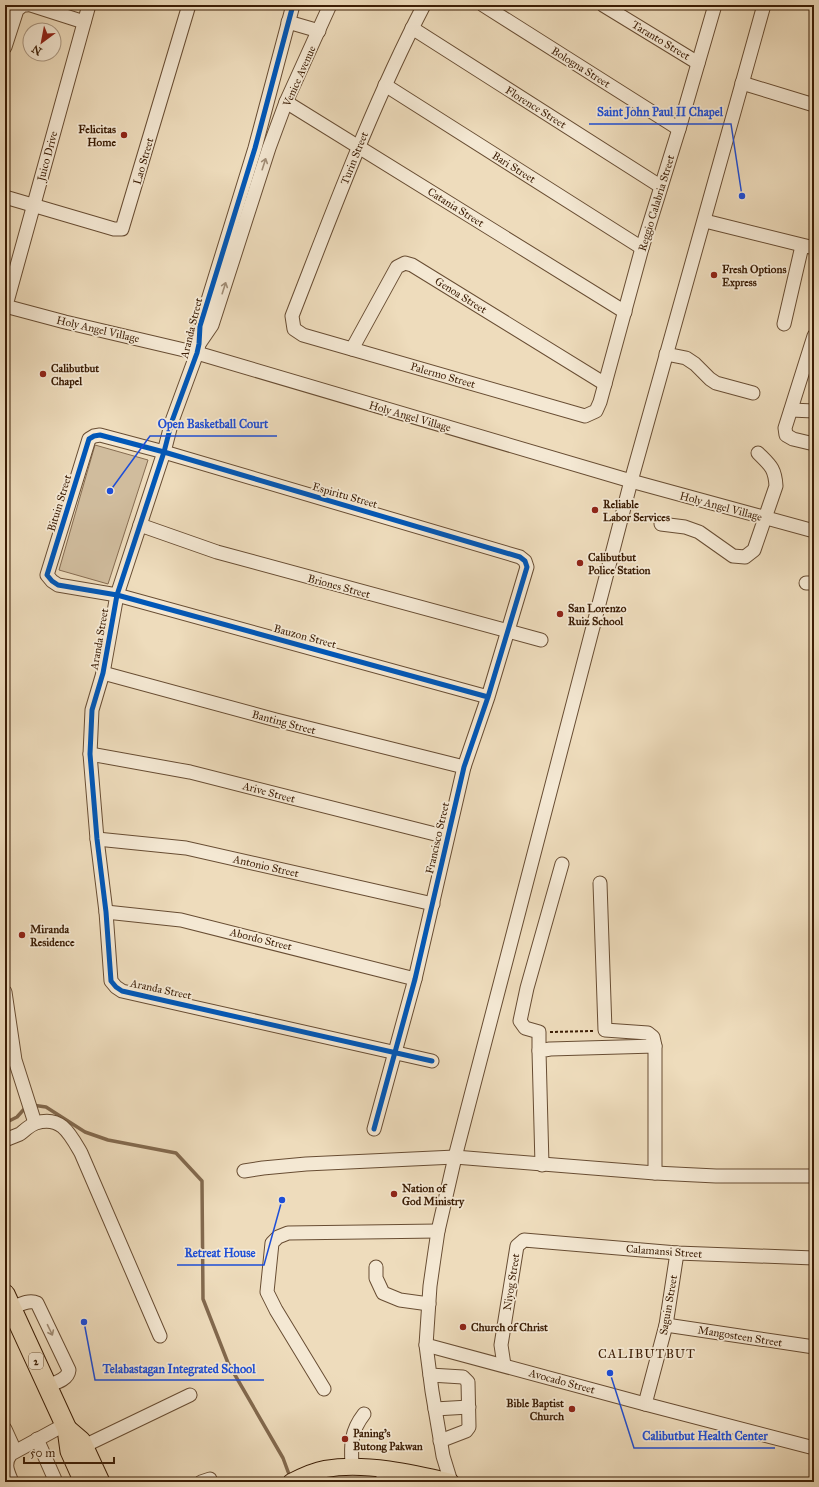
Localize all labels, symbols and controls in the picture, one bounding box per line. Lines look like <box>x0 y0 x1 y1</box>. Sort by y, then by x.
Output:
street label: Taranto Street <box>629 18 692 63</box>
north arrow <box>22 22 62 62</box>
text: N <box>29 42 44 58</box>
street label: Venice Avenue <box>280 43 319 109</box>
street label: Bologna Street <box>549 44 613 91</box>
street label: Florence Street <box>503 84 569 131</box>
callout: Saint John Paul II Chapel <box>589 100 731 124</box>
text: Saint John Paul II Chapel <box>597 105 724 120</box>
place label: Felicitas Home <box>78 123 116 149</box>
street label: Juico Drive <box>34 129 61 184</box>
marker: Felicitas Home <box>119 130 129 140</box>
street label: Turin Street <box>338 130 371 187</box>
street label: Lao Street <box>131 136 156 186</box>
street label: Bari Street <box>490 149 538 186</box>
street label: Reggio Calabria Street <box>636 153 677 253</box>
one-way arrow <box>260 158 268 170</box>
street label: Catania Street <box>425 185 486 230</box>
place label: Fresh Options Express <box>722 263 786 290</box>
marker: Fresh Options Express <box>709 270 719 280</box>
street label: Genoa Street <box>432 274 489 317</box>
one-way arrow <box>221 282 228 295</box>
street label: Aranda Street <box>177 296 205 361</box>
street label: Holy Angel Village <box>55 314 141 345</box>
street label: Palermo Street <box>409 360 477 391</box>
place label: Calibutbut Chapel <box>51 362 99 389</box>
marker: Calibutbut Chapel <box>38 369 48 379</box>
street label: Holy Angel Village <box>367 399 453 435</box>
callout: Open Basketball Court <box>150 412 277 436</box>
text: Open Basketball Court <box>158 417 269 432</box>
street label: Bituin Street <box>45 473 74 533</box>
street label: Espiritu Street <box>311 480 379 511</box>
street label: Holy Angel Village <box>678 489 764 524</box>
place label: Reliable Labor Services <box>603 498 670 524</box>
marker: Reliable Labor Services <box>590 505 600 515</box>
place label: Calibutbut Police Station <box>588 551 651 577</box>
marker: Calibutbut Police Station <box>575 558 585 568</box>
street label: Briones Street <box>306 572 372 601</box>
place label: San Lorenzo Ruiz School <box>568 602 627 628</box>
street label: Aranda Street <box>88 607 111 672</box>
marker: San Lorenzo Ruiz School <box>555 609 565 619</box>
street label: Bauzon Street <box>272 622 338 651</box>
street label: Banting Street <box>251 708 317 737</box>
street label: Arive Street <box>240 779 297 806</box>
street label: Francisco Street <box>423 801 452 875</box>
street label: Antonio Street <box>231 852 300 880</box>
place label: Miranda Residence <box>30 923 75 949</box>
street label: Abordo Street <box>228 925 293 953</box>
marker: Miranda Residence <box>17 930 27 940</box>
street label: Aranda Street <box>128 976 193 1002</box>
place label: Nation of God Ministry <box>402 1182 465 1209</box>
marker: Nation of God Ministry <box>389 1189 399 1199</box>
callout: Retreat House <box>177 1241 264 1265</box>
street label: Calamansi Street <box>625 1242 703 1261</box>
text: Retreat House <box>184 1246 256 1260</box>
street label: Niyog Street <box>501 1252 522 1312</box>
street label: Saguin Street <box>657 1274 680 1336</box>
place label: Church of Christ <box>471 1321 548 1334</box>
marker: Church of Christ <box>458 1322 468 1332</box>
street label: Mangosteen Street <box>697 1323 783 1350</box>
one-way arrow <box>47 1324 54 1336</box>
district label: CALIBUTBUT <box>598 1346 696 1362</box>
road number: 2 <box>29 1353 43 1369</box>
callout: Telabastagan Integrated School <box>95 1356 264 1380</box>
text: Telabastagan Integrated School <box>102 1362 256 1377</box>
street label: Avocado Street <box>526 1366 596 1397</box>
place label: Bible Baptist Church <box>506 1397 565 1423</box>
marker: Bible Baptist Church <box>567 1404 577 1414</box>
callout: Calibutbut Health Center <box>634 1424 775 1448</box>
place label: Paning's Butong Pakwan <box>353 1427 423 1453</box>
text: Calibutbut Health Center <box>642 1429 768 1443</box>
marker: Paning's Butong Pakwan <box>340 1434 350 1444</box>
scale bar <box>24 1439 114 1465</box>
text: 50 m <box>30 1446 55 1460</box>

